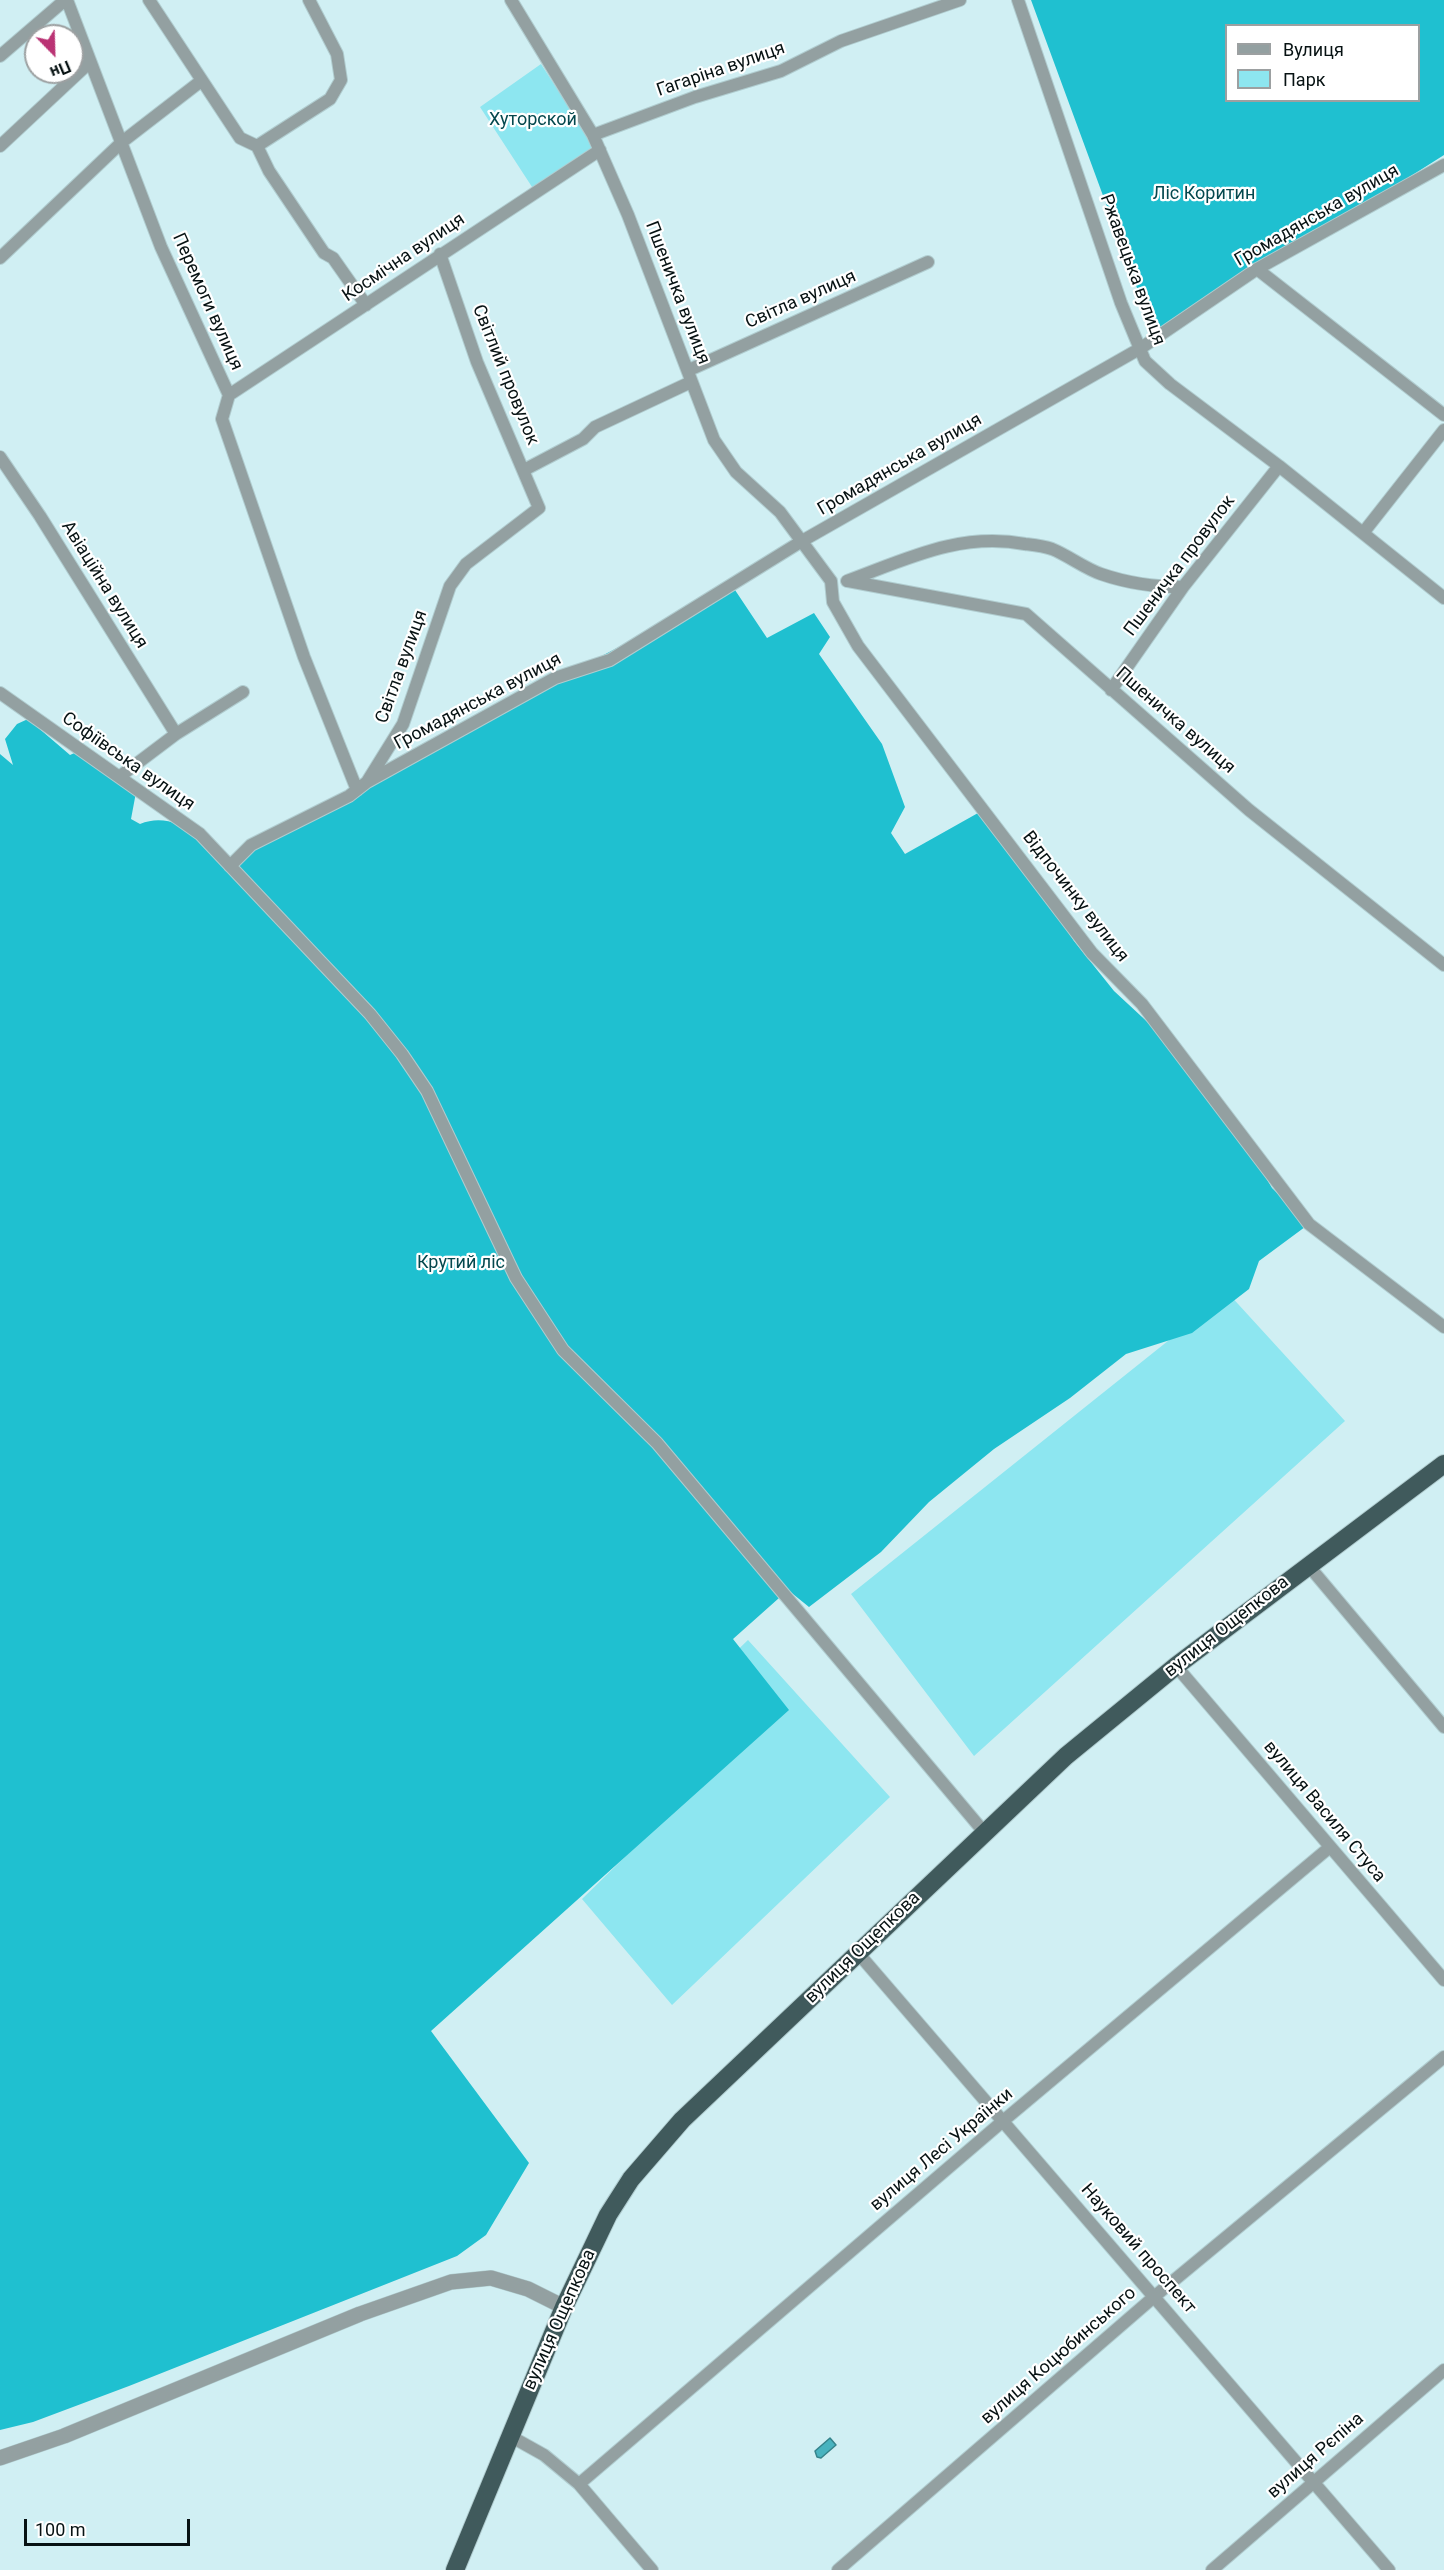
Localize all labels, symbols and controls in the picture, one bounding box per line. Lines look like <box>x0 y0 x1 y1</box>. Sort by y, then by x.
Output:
north arrow <box>24 24 84 84</box>
legend <box>1225 24 1420 102</box>
street label: Гагаріна вулиця <box>654 38 788 102</box>
text: Вулиця <box>1283 39 1344 60</box>
text: Пн <box>47 56 74 82</box>
text: Парк <box>1283 69 1325 90</box>
park label: Хуторской <box>489 109 577 131</box>
street label: Громадянська вулиця <box>1231 160 1403 272</box>
park label: Ліс Коритин <box>1153 183 1255 205</box>
street label: Ржавецька вулиця <box>1095 192 1169 348</box>
street label: Космічна вулиця <box>339 209 469 307</box>
street label: Пшеничка вулиця <box>640 219 714 367</box>
street label: Перемоги вулиця <box>167 230 247 374</box>
street label: Світла вулиця <box>742 266 860 334</box>
street label: Світлий провулок <box>467 302 543 448</box>
street label: Громадянська вулиця <box>814 409 986 521</box>
street label: Пшеничка провулок <box>1120 491 1240 641</box>
street label: Авіаційна вулиця <box>56 517 152 653</box>
street label: Світла вулиця <box>372 607 432 727</box>
street label: Громадянська вулиця <box>391 649 565 755</box>
street label: Пшеничка вулиця <box>1111 663 1239 779</box>
street label: Софіївська вулиця <box>57 708 199 816</box>
street label: Відпочинку вулиця <box>1017 827 1133 967</box>
park label: Крутий ліс <box>417 1252 505 1274</box>
street label: вулиця Ощепкова <box>1161 1572 1293 1682</box>
street label: вулиця Василя Стуса <box>1259 1737 1389 1887</box>
street label: вулиця Ощепкова <box>801 1888 925 2008</box>
street label: вулиця Лесі Українки <box>866 2084 1018 2216</box>
street label: Науковий проспект <box>1076 2180 1200 2318</box>
street label: вулиця Ощепкова <box>519 2246 601 2394</box>
street label: вулиця Коцюбинського <box>977 2283 1141 2429</box>
street label: вулиця Рєпіна <box>1264 2408 1368 2504</box>
scale bar <box>27 2507 194 2545</box>
text: 100 m <box>35 2519 86 2540</box>

